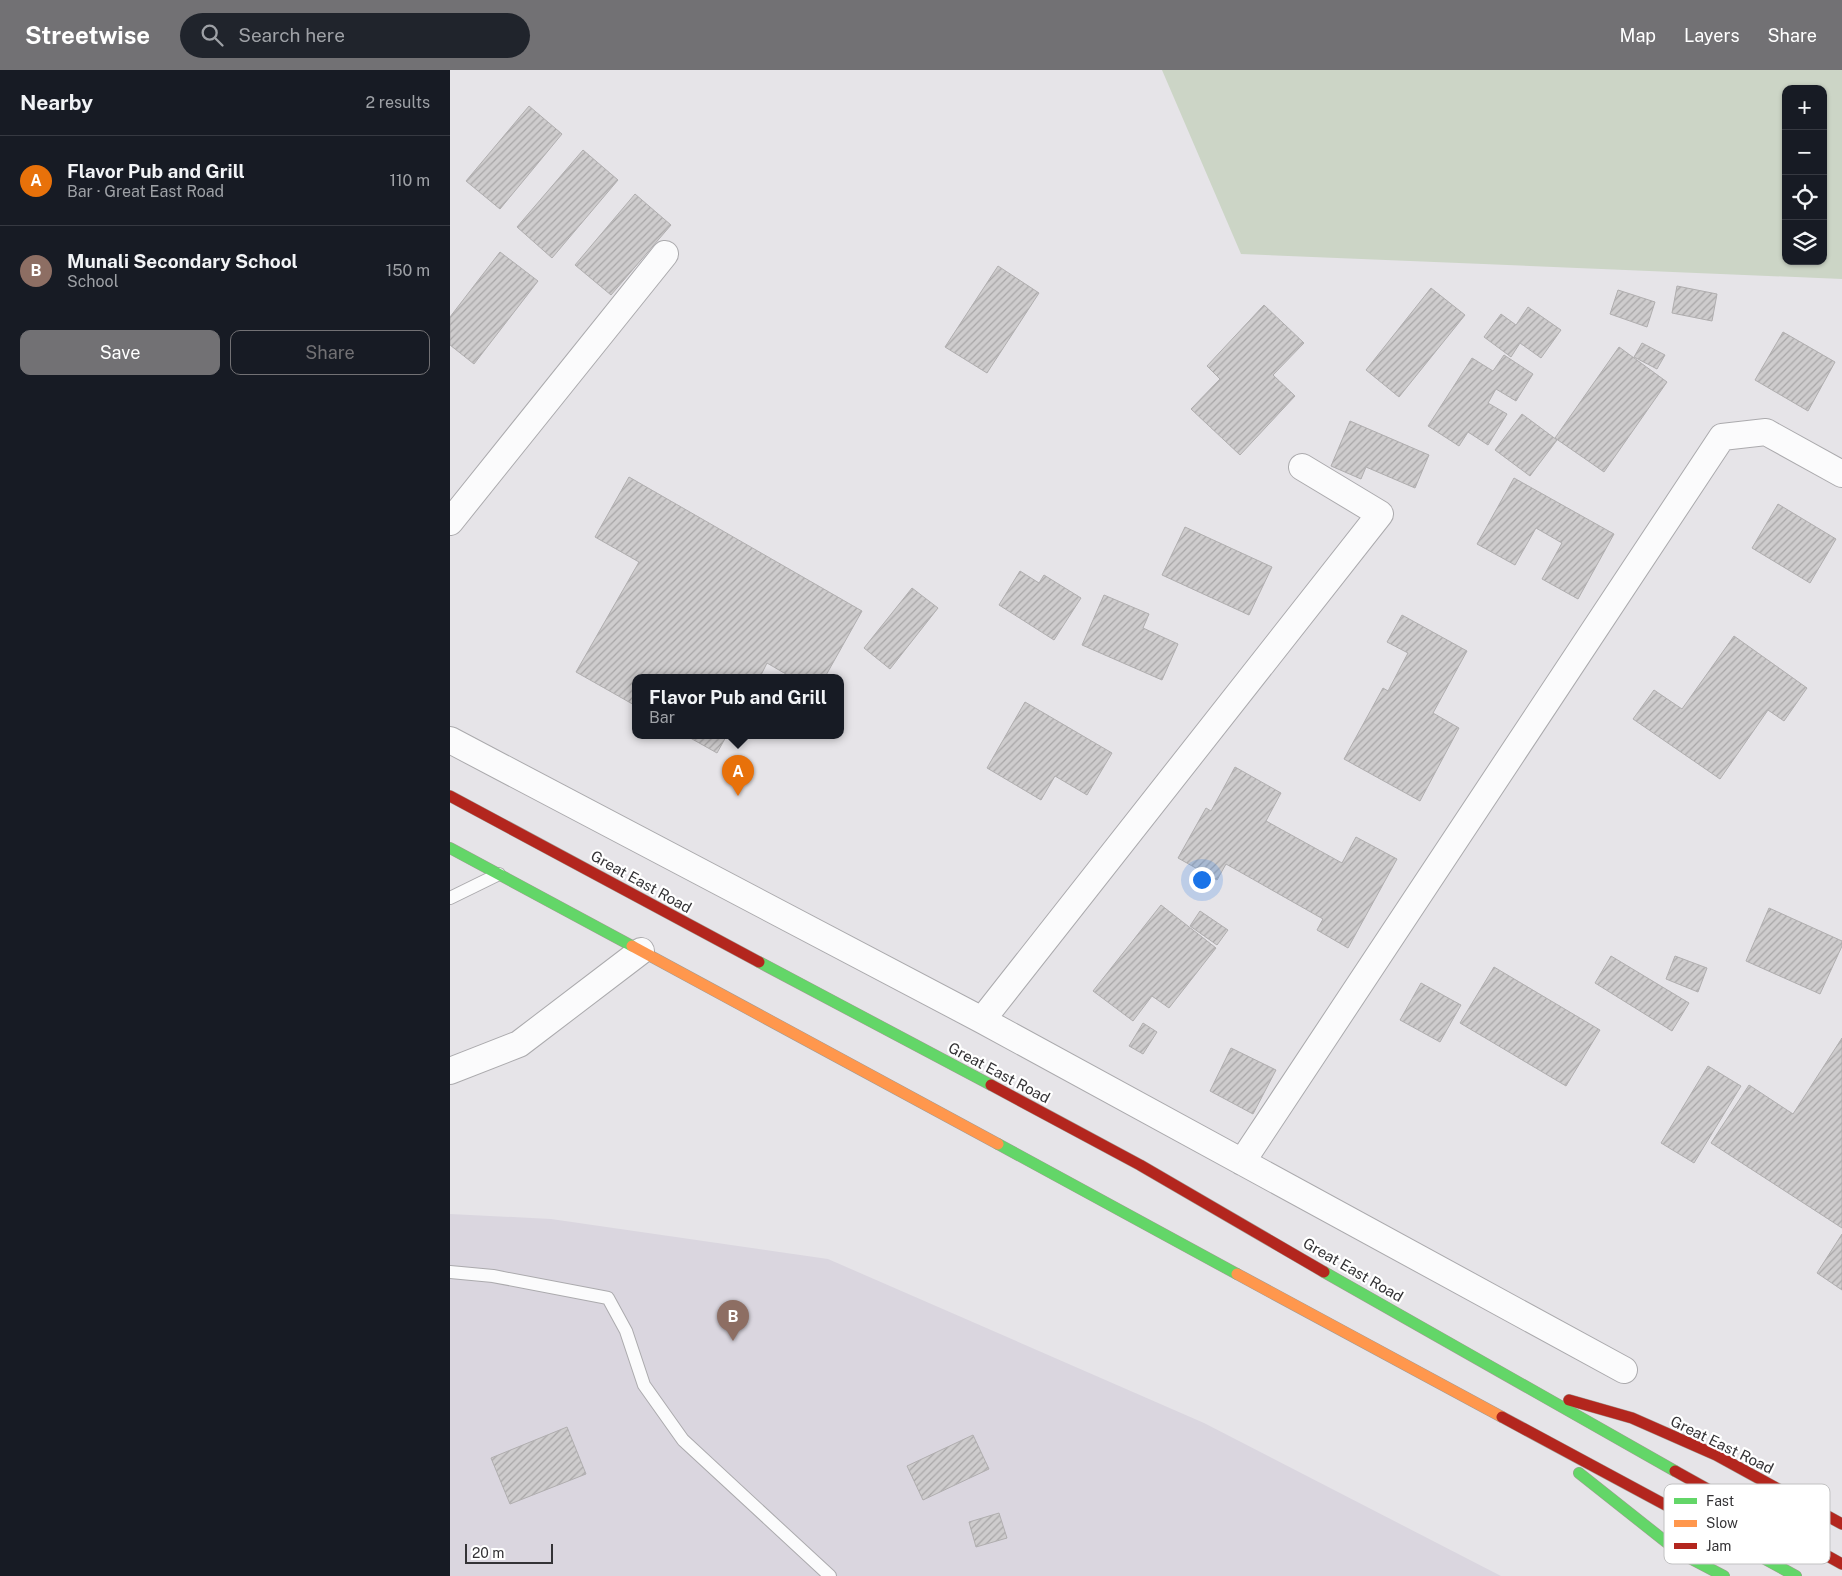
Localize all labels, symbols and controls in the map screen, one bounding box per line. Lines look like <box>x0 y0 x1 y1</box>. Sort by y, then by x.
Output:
search box <box>180 13 530 58</box>
text: Streetwise <box>25 21 150 49</box>
icon: search <box>198 21 226 49</box>
text: Search here <box>238 24 345 46</box>
text: Map <box>1620 25 1656 46</box>
text: Layers <box>1684 25 1740 46</box>
text: Share <box>1768 25 1817 46</box>
map controls <box>1782 85 1827 265</box>
button: + <box>1782 85 1827 130</box>
text: Nearby <box>20 90 93 115</box>
text: 2 results <box>365 93 430 112</box>
button: − <box>1782 130 1827 175</box>
text: Flavor Pub and Grill <box>67 160 245 182</box>
text: A <box>30 171 42 190</box>
text: 110 m <box>389 171 430 190</box>
button: locate <box>1782 175 1827 220</box>
text: Bar · Great East Road <box>67 182 224 201</box>
button: layers <box>1782 220 1827 265</box>
text: Munali Secondary School <box>67 250 298 272</box>
text: B <box>31 261 41 280</box>
text: 150 m <box>386 261 430 280</box>
text: School <box>67 272 118 291</box>
button: Save <box>20 330 220 375</box>
button: Share <box>230 330 430 375</box>
popup <box>632 674 844 739</box>
text: Flavor Pub and Grill <box>649 686 827 708</box>
text: Bar <box>649 708 675 727</box>
pin: A <box>722 755 754 796</box>
street label: Great East Road <box>588 847 695 916</box>
your location <box>1189 867 1215 893</box>
street label: Great East Road <box>946 1039 1053 1106</box>
street label: Great East Road <box>1300 1234 1406 1305</box>
pin: B <box>717 1300 749 1341</box>
street label: Great East Road <box>1668 1412 1776 1477</box>
legend <box>1664 1484 1830 1564</box>
text: Fast <box>1706 1493 1734 1509</box>
text: Slow <box>1706 1515 1738 1531</box>
text: Jam <box>1706 1538 1731 1554</box>
scale bar <box>465 1541 552 1564</box>
text: 20 m <box>472 1545 504 1561</box>

